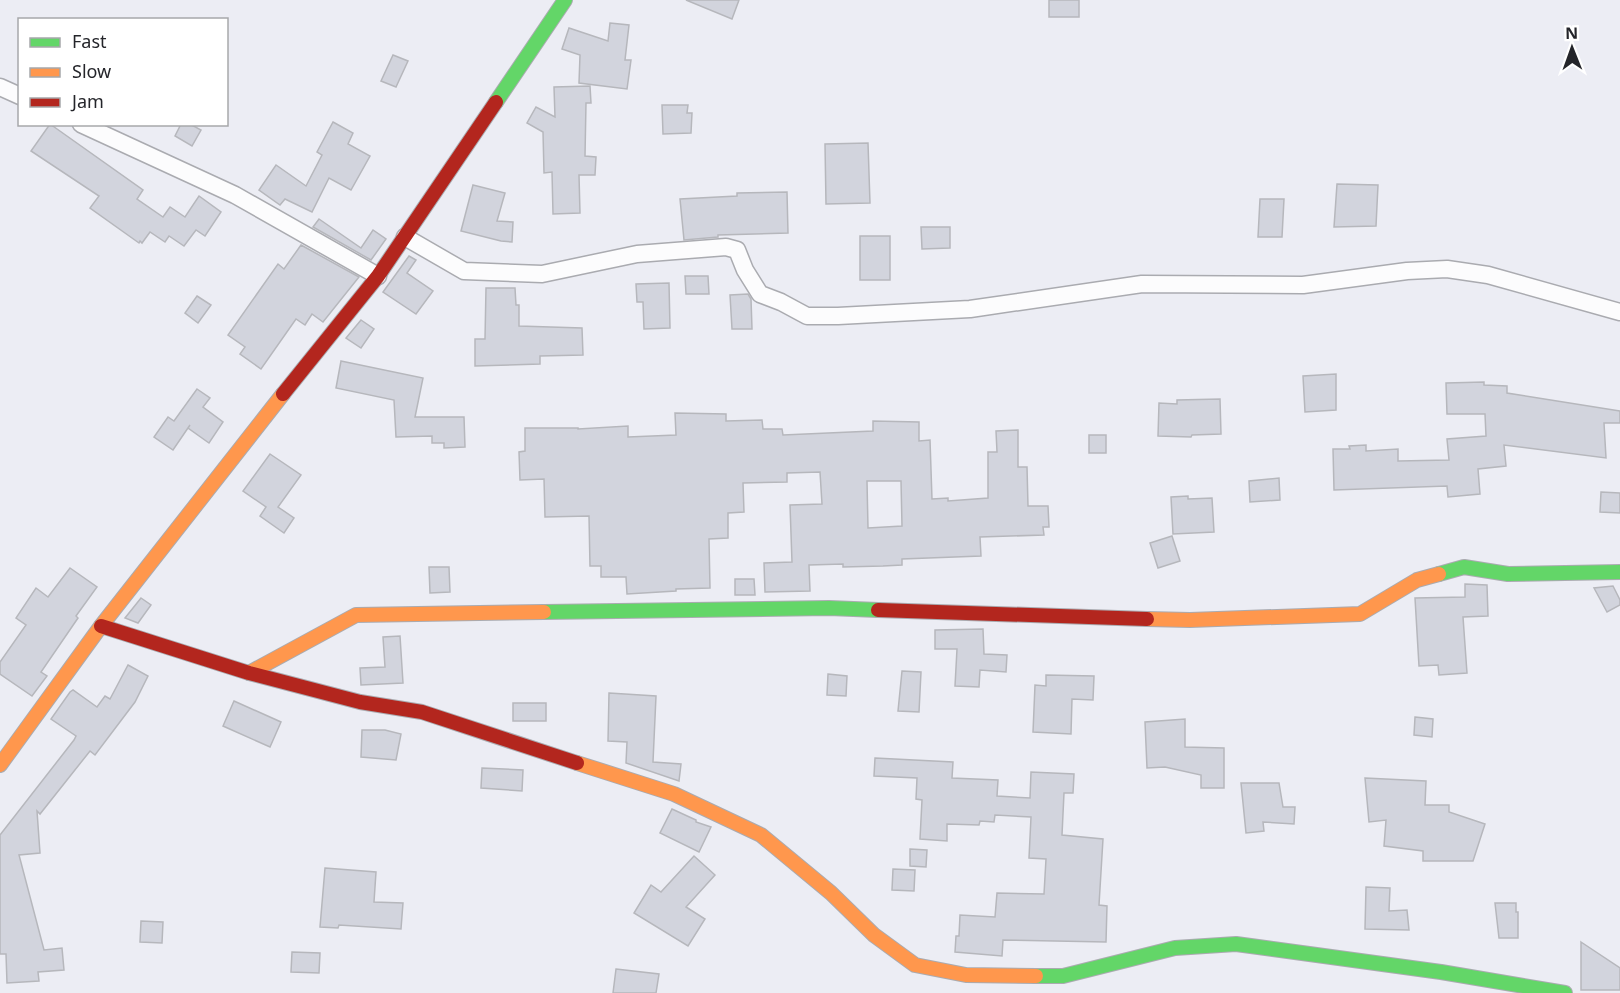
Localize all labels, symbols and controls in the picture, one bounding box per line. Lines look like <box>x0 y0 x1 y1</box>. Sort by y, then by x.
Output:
legend <box>18 18 228 126</box>
north arrow <box>1542 18 1602 78</box>
text: N <box>1565 22 1578 44</box>
text: Fast <box>72 29 107 53</box>
text: Slow <box>72 59 111 83</box>
text: Jam <box>70 89 104 113</box>

